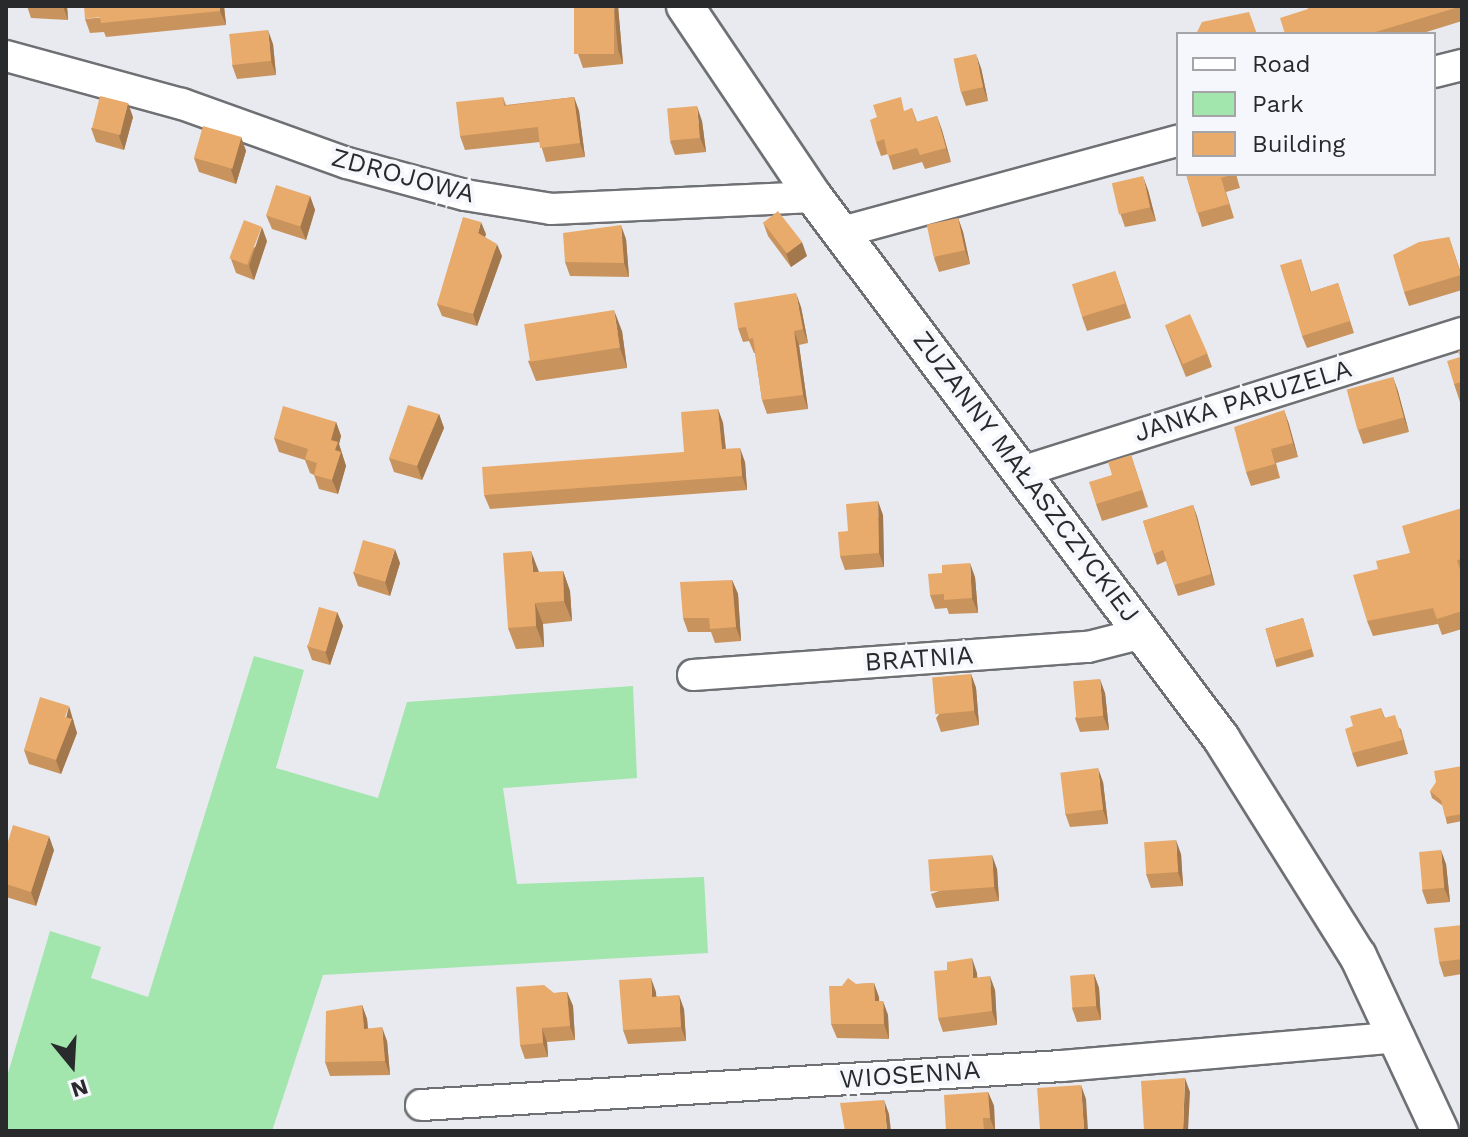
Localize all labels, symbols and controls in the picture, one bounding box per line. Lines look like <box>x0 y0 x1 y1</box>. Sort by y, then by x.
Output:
legend <box>1176 32 1436 176</box>
text: Road <box>1252 50 1311 78</box>
text: Park <box>1252 90 1304 118</box>
text: Building <box>1252 130 1345 158</box>
street label: ZDROJOWA <box>328 142 478 210</box>
street label: ZUZANNY MAŁASZCZYCKIEJ <box>906 325 1146 629</box>
street label: JANKA PARUZELA <box>1130 353 1356 449</box>
street label: BRATNIA <box>864 640 974 678</box>
north arrow <box>32 1025 112 1105</box>
street label: WIOSENNA <box>839 1055 981 1095</box>
text: N <box>68 1074 91 1103</box>

